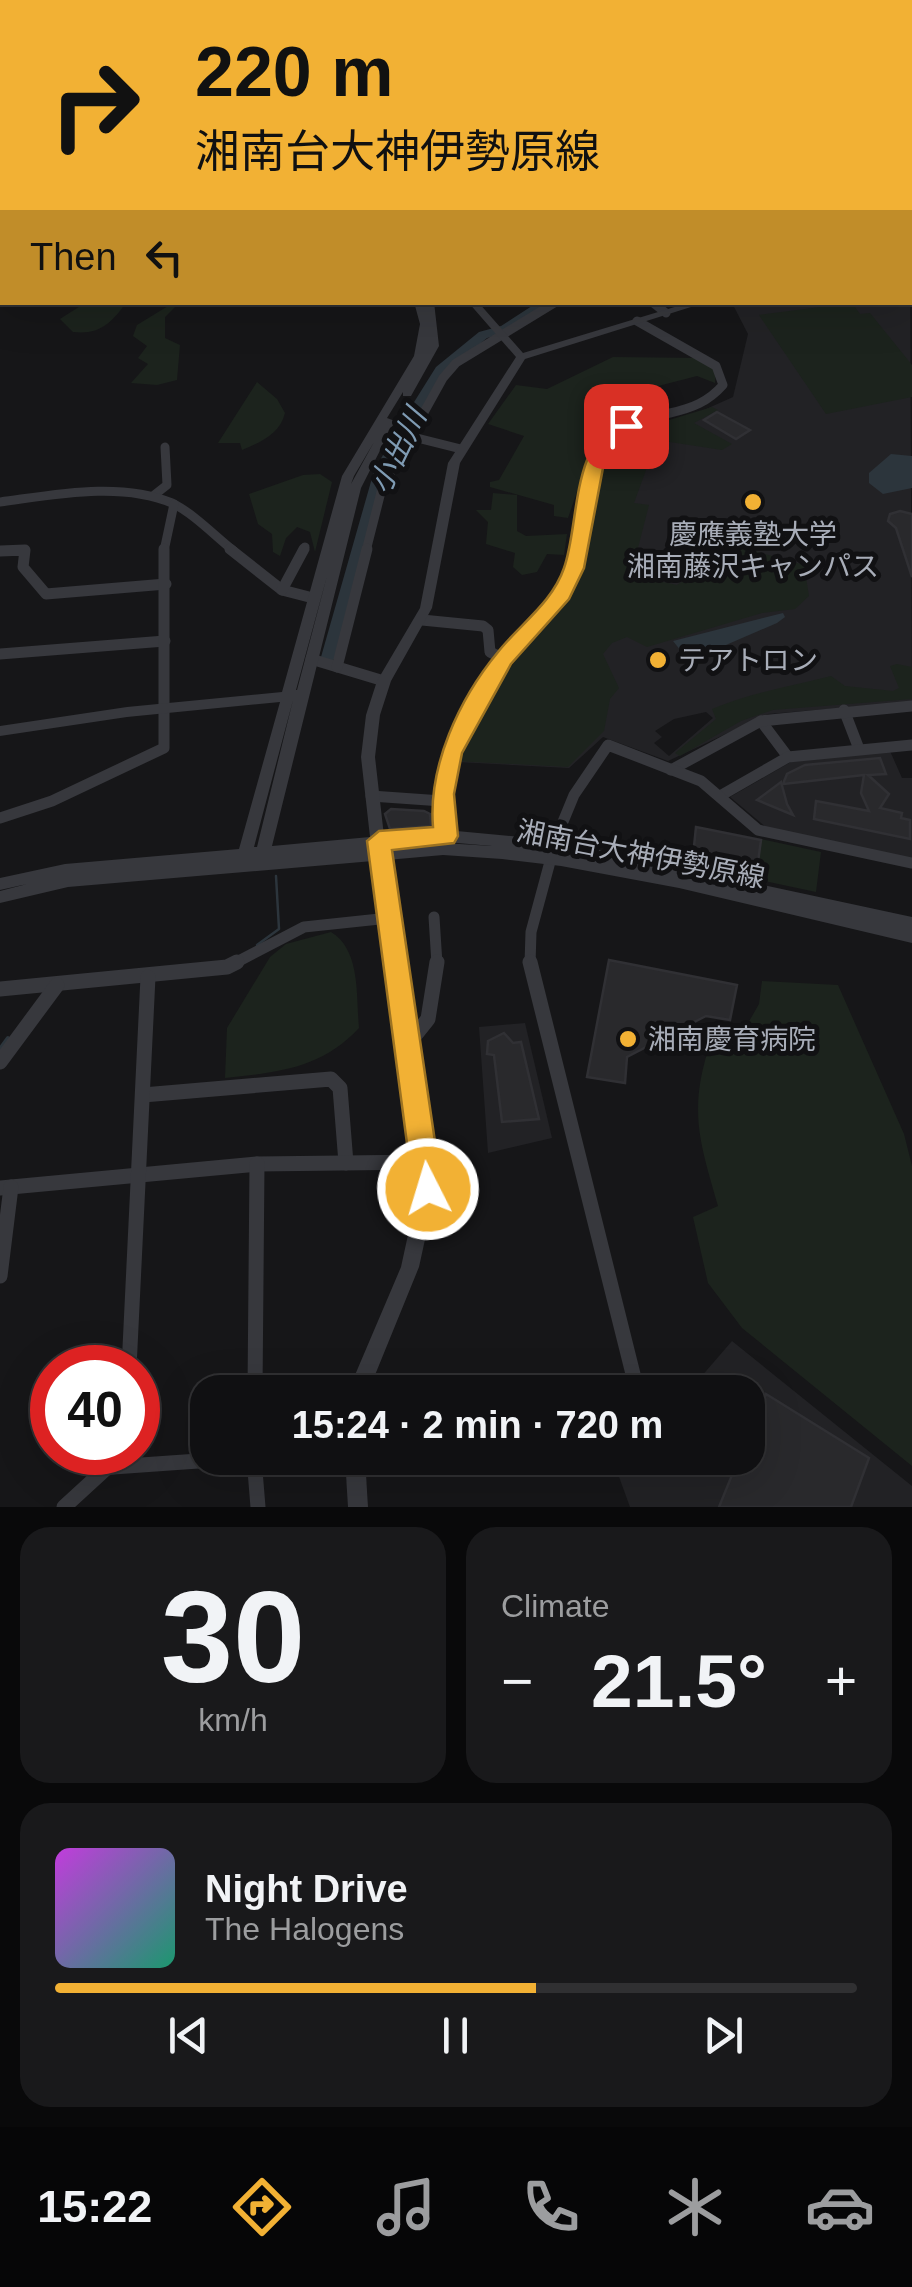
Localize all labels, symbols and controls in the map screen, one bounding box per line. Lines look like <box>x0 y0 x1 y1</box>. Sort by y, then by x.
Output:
text: 220 m <box>195 33 393 111</box>
icon: right <box>30 40 160 170</box>
text: 湘南台大神伊勢原線 <box>195 126 600 177</box>
icon: left <box>137 230 192 285</box>
text: Then <box>30 236 117 278</box>
pin <box>584 384 669 469</box>
icon: arrive <box>599 399 654 454</box>
water label: 小出川 <box>363 400 433 498</box>
marker: 慶應義塾大学 湘南藤沢キャンパス <box>742 491 764 513</box>
place label: 慶應義塾大学 湘南藤沢キャンパス <box>627 519 879 582</box>
place label: テアトロン <box>678 645 818 676</box>
marker: テアトロン <box>647 649 669 671</box>
street label: 湘南台大神伊勢原線 <box>514 815 768 894</box>
place label: 湘南慶育病院 <box>648 1024 816 1055</box>
marker: 湘南慶育病院 <box>617 1028 639 1050</box>
position arrow <box>376 1137 480 1241</box>
speed limit sign: 40 <box>30 1345 160 1475</box>
text: 15:24 · 2 min · 720 m <box>292 1404 663 1446</box>
text: 30 <box>161 1564 305 1710</box>
text: Climate <box>501 1588 609 1624</box>
text: 21.5° <box>591 1639 767 1723</box>
text: − <box>501 1650 533 1712</box>
text: + <box>825 1650 857 1712</box>
text: km/h <box>198 1702 268 1738</box>
text: Night Drive <box>205 1868 408 1910</box>
text: The Halogens <box>205 1911 404 1947</box>
icon: previous <box>161 2008 216 2063</box>
icon: pause <box>428 2008 483 2063</box>
icon: next <box>696 2008 751 2063</box>
icon: directions <box>227 2172 297 2242</box>
icon: music <box>371 2172 441 2242</box>
icon: phone <box>516 2172 586 2242</box>
icon: climate <box>660 2172 730 2242</box>
icon: car <box>805 2172 875 2242</box>
text: 15:22 <box>37 2181 152 2232</box>

